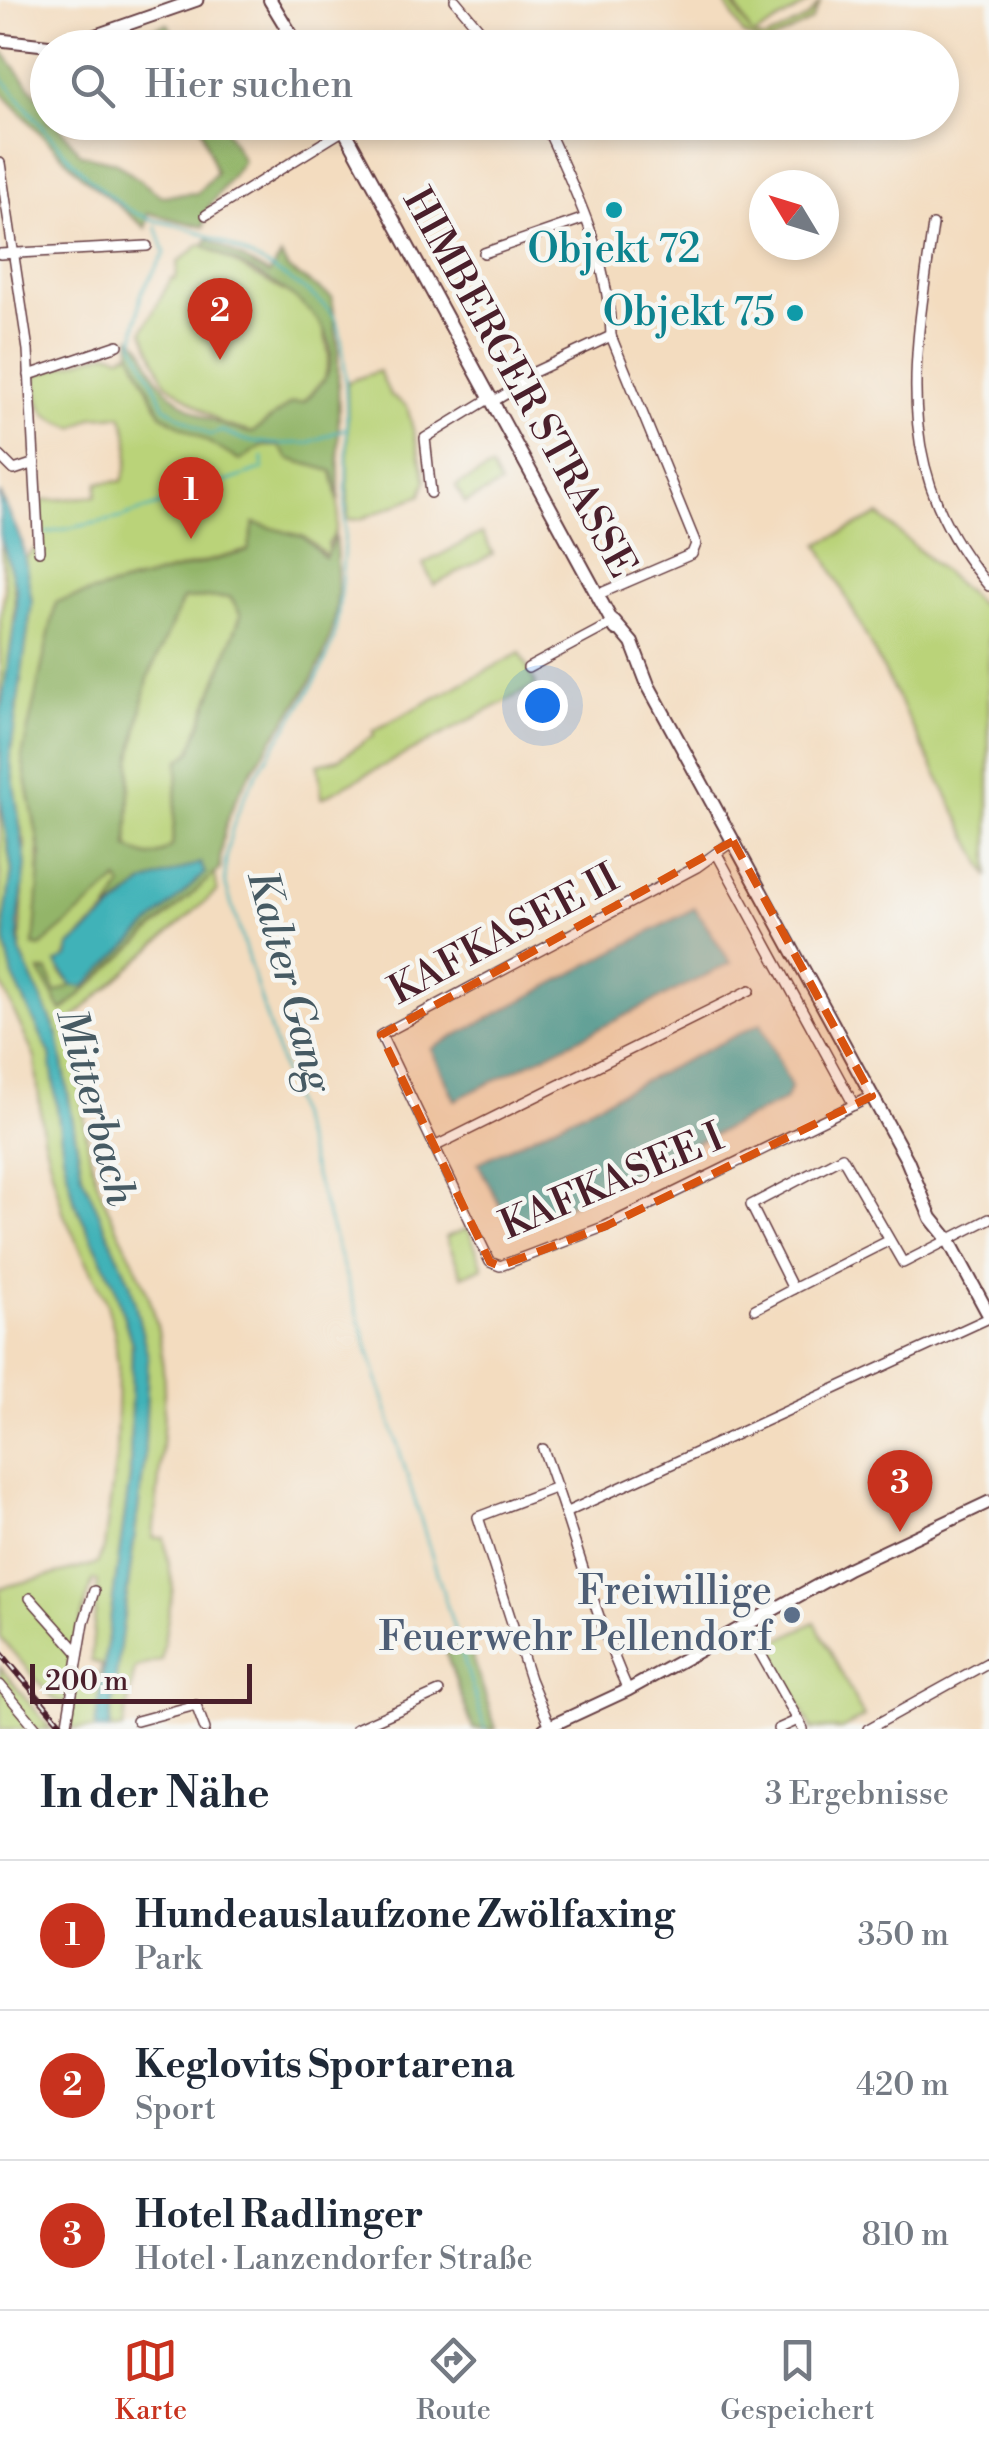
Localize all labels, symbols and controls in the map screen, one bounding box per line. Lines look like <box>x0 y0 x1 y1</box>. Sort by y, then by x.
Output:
search box <box>30 30 959 140</box>
icon: search <box>65 58 120 113</box>
text: Hier suchen <box>145 62 353 109</box>
north arrow <box>749 170 839 260</box>
street label: HIMBERGER STRASSE <box>391 179 647 587</box>
marker: Objekt 72 <box>603 199 625 221</box>
place label: Objekt 72 <box>527 225 701 276</box>
pin: 2 <box>188 278 252 360</box>
place label: Objekt 75 <box>603 288 775 339</box>
marker: Objekt 75 <box>784 302 806 324</box>
pin: 1 <box>158 456 224 539</box>
your location <box>517 680 568 731</box>
street label: KAFKASEE II <box>381 854 627 1016</box>
water label: Kalter Gang <box>234 864 345 1100</box>
water label: Mitterbach <box>43 1003 147 1212</box>
street label: KAFKASEE I <box>493 1112 731 1252</box>
pin: 3 <box>868 1450 932 1532</box>
place label: Freiwillige Feuerwehr Pellendorf <box>379 1567 774 1663</box>
marker: Freiwillige Feuerwehr Pellendorf <box>781 1604 803 1626</box>
scale bar <box>30 1659 252 1704</box>
text: 200 m <box>45 1664 128 1699</box>
text: In der Nähe <box>40 1768 270 1821</box>
text: 3 Ergebnisse <box>765 1774 949 1814</box>
text: Hundeauslaufzone Zwölfaxing <box>135 1892 675 1939</box>
text: 1 <box>65 1915 80 1955</box>
text: 350 m <box>858 1915 949 1955</box>
text: Park <box>135 1939 202 1979</box>
text: Keglovits Sportarena <box>135 2042 515 2089</box>
text: 2 <box>62 2065 83 2105</box>
text: 420 m <box>856 2065 949 2105</box>
text: Sport <box>135 2089 216 2129</box>
text: Hotel Radlinger <box>135 2192 423 2239</box>
text: 3 <box>63 2215 82 2255</box>
text: 810 m <box>861 2215 949 2255</box>
text: Hotel · Lanzendorfer Straße <box>135 2239 533 2279</box>
tab: Karte <box>115 2333 187 2428</box>
tab: Route <box>416 2333 491 2428</box>
tab: Gespeichert <box>720 2333 874 2428</box>

